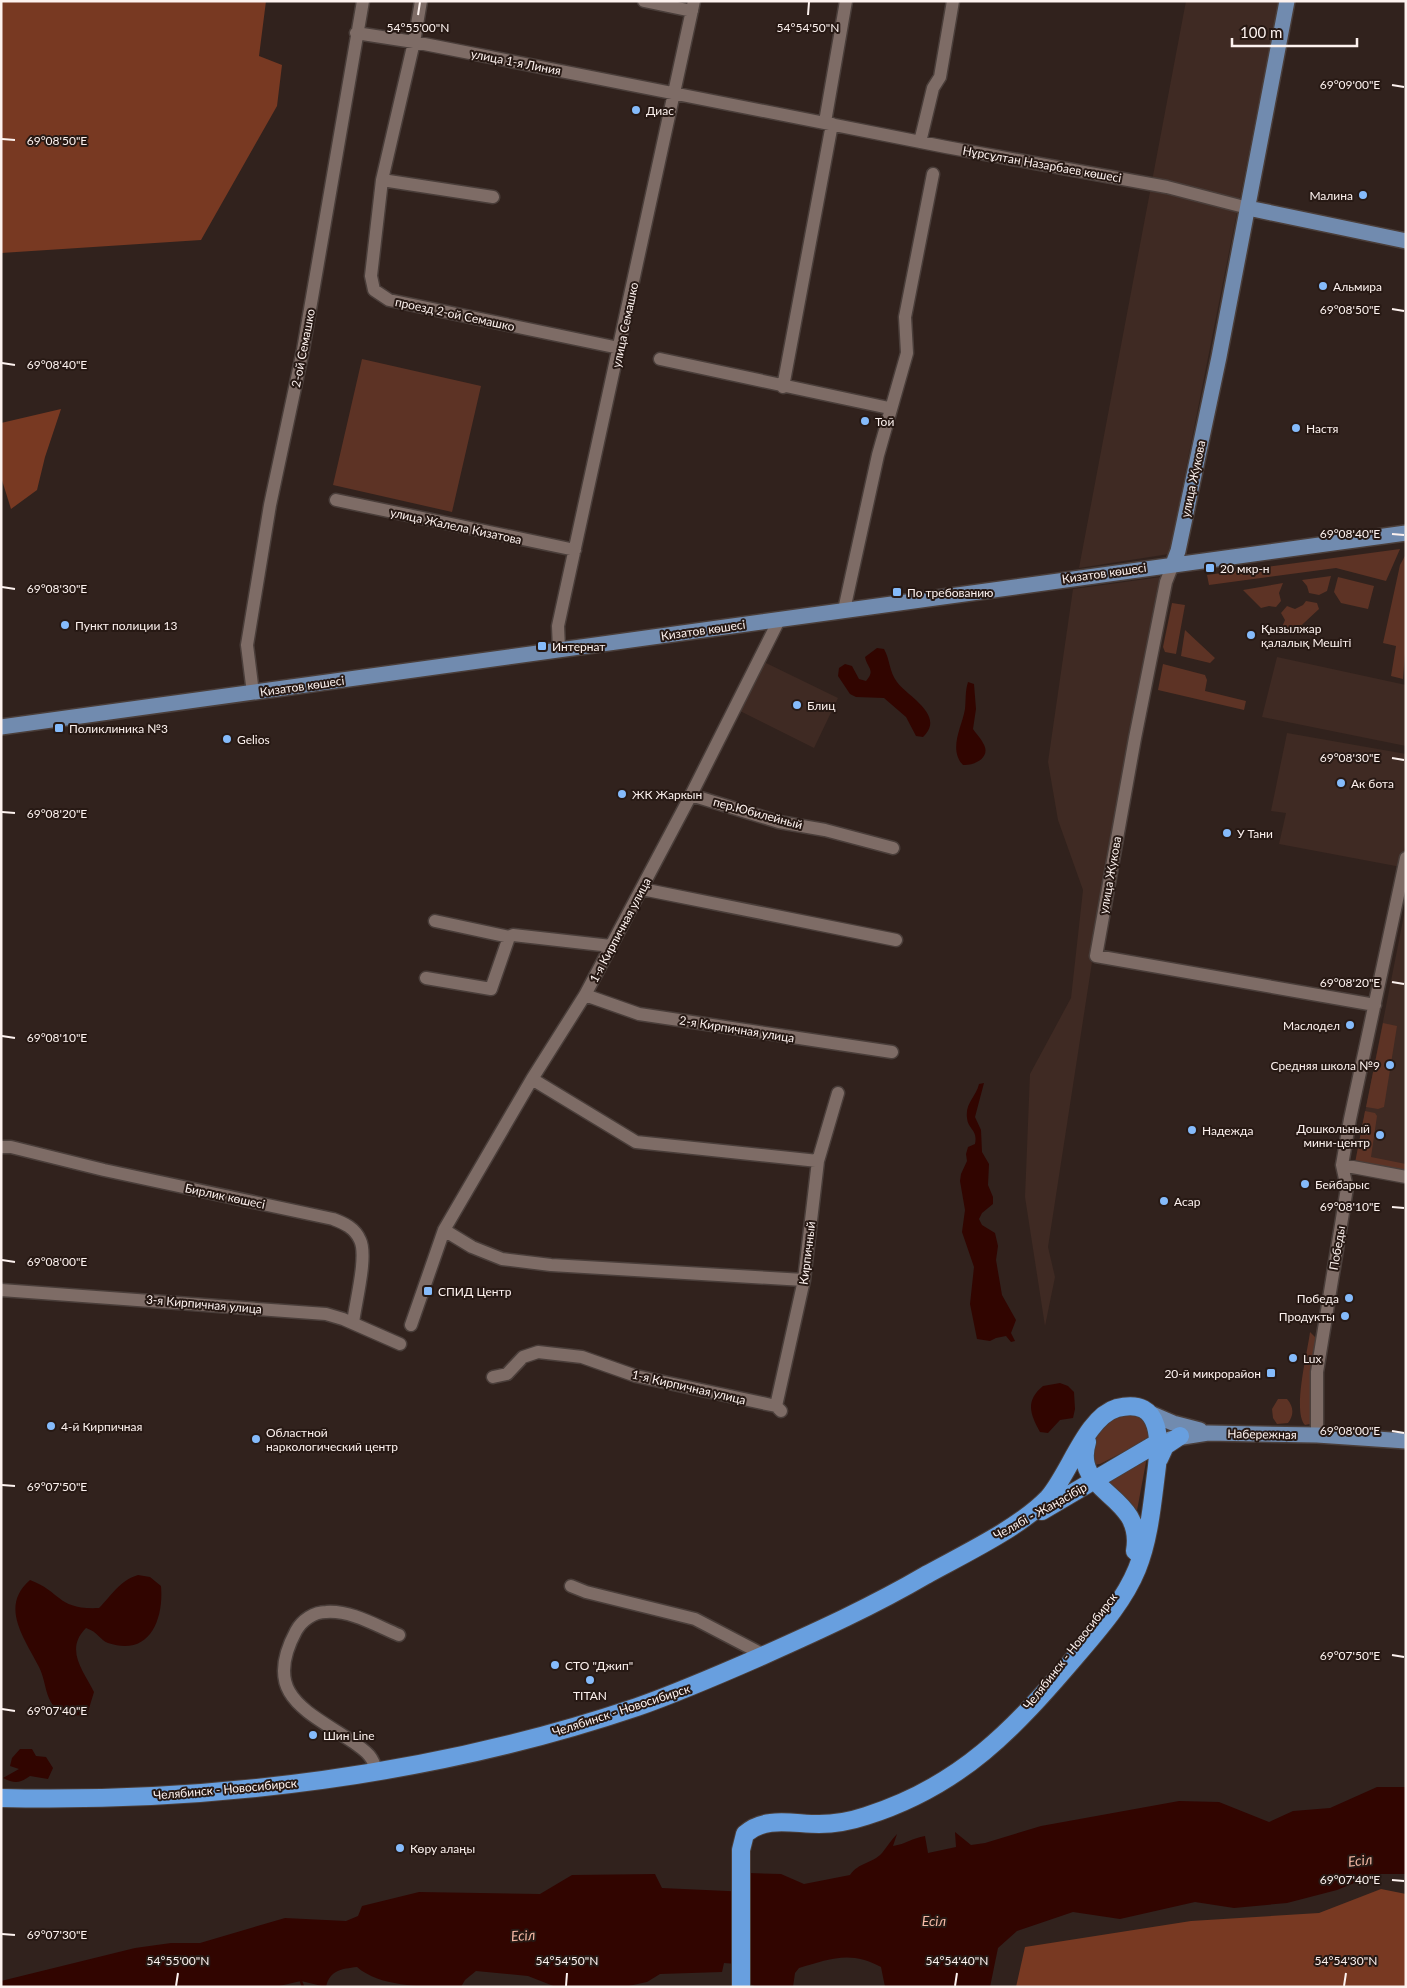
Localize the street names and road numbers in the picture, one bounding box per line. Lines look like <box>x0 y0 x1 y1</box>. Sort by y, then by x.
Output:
street label: улица 1-я Линия <box>470 46 562 78</box>
street label: Нұрсұлтан Назарбаев көшесі <box>961 143 1123 185</box>
street label: улица Семашко <box>609 281 641 369</box>
street label: проезд 2-ой Семашко <box>394 294 516 334</box>
street label: 2-ой Семашко <box>288 307 318 388</box>
street label: улица Жукова <box>1177 439 1209 519</box>
street label: улица Жалела Кизатова <box>389 505 523 547</box>
street label: Кизатов көшесі <box>1061 560 1147 586</box>
street label: Кизатов көшесі <box>660 617 746 643</box>
street label: Кизатов көшесі <box>259 673 345 699</box>
street label: пер.Юбилейный <box>712 794 804 832</box>
street label: улица Жукова <box>1096 835 1124 915</box>
street label: 1-я Кирпичная улица <box>586 875 654 985</box>
street label: 2-я Кирпичная улица <box>678 1012 796 1046</box>
street label: Бирлик көшесі <box>184 1180 267 1212</box>
street label: Кирпичный <box>796 1220 818 1286</box>
street label: Победы <box>1326 1225 1348 1271</box>
street label: 3-я Кирпичная улица <box>145 1291 263 1317</box>
street label: 1-я Кирпичная улица <box>631 1367 747 1407</box>
street label: Набережная <box>1227 1426 1297 1442</box>
street label: Челябі - Жаңасібір <box>991 1479 1089 1543</box>
street label: Челябинск - Новосибирск <box>1020 1589 1121 1712</box>
street label: Челябинск - Новосибирск <box>550 1680 693 1739</box>
street label: Челябинск - Новосибирск <box>153 1775 298 1803</box>

